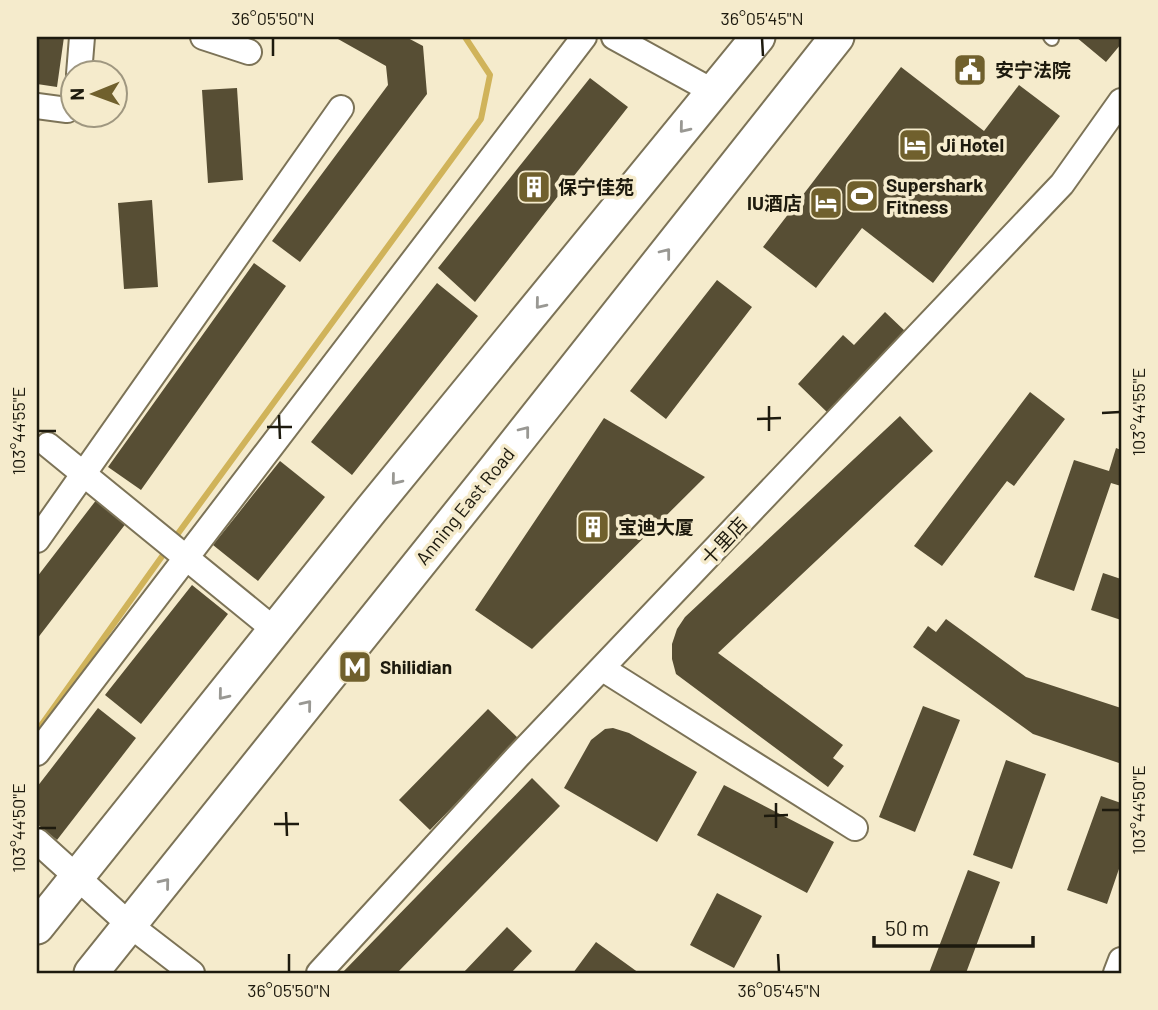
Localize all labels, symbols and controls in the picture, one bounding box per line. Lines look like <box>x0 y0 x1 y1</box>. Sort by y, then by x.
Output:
text: 36°05'50"N <box>231 7 315 29</box>
text: 36°05'45"N <box>720 7 804 29</box>
public building icon: 安宁法院 <box>951 51 989 89</box>
place label: 安宁法院 <box>995 58 1071 81</box>
north arrow <box>60 60 130 130</box>
text: N <box>65 88 88 101</box>
one-way arrow <box>680 120 693 132</box>
hotel icon: Ji Hotel <box>896 126 934 164</box>
place label: Ji Hotel <box>940 133 1004 156</box>
building icon: 保宁佳苑 <box>515 168 553 206</box>
place label: Supershark Fitness <box>886 173 983 218</box>
place label: 保宁佳苑 <box>558 175 634 198</box>
sports icon: Supershark Fitness <box>843 177 881 215</box>
hotel icon: IU酒店 <box>807 184 845 222</box>
place label: IU酒店 <box>747 191 802 214</box>
one-way arrow <box>658 248 671 260</box>
one-way arrow <box>536 296 549 308</box>
text: 103°44'55"E <box>1127 368 1149 456</box>
text: 103°44'55"E <box>7 387 29 475</box>
one-way arrow <box>517 427 530 439</box>
street label: Anning East Road <box>410 442 519 569</box>
one-way arrow <box>392 471 404 484</box>
building icon: 宝迪大厦 <box>574 508 612 546</box>
street label: 十里店 <box>696 512 751 569</box>
place label: 宝迪大厦 <box>618 515 694 538</box>
metro station icon: Shilidian <box>336 648 374 686</box>
place label: Shilidian <box>380 655 452 678</box>
one-way arrow <box>219 687 231 700</box>
one-way arrow <box>299 700 311 713</box>
text: 103°44'50"E <box>1127 765 1149 855</box>
text: 103°44'50"E <box>7 783 29 873</box>
one-way arrow <box>157 878 170 890</box>
scale bar <box>874 905 1034 949</box>
text: 50 m <box>885 915 929 940</box>
text: 36°05'50"N <box>247 979 331 1001</box>
text: 36°05'45"N <box>737 979 821 1001</box>

